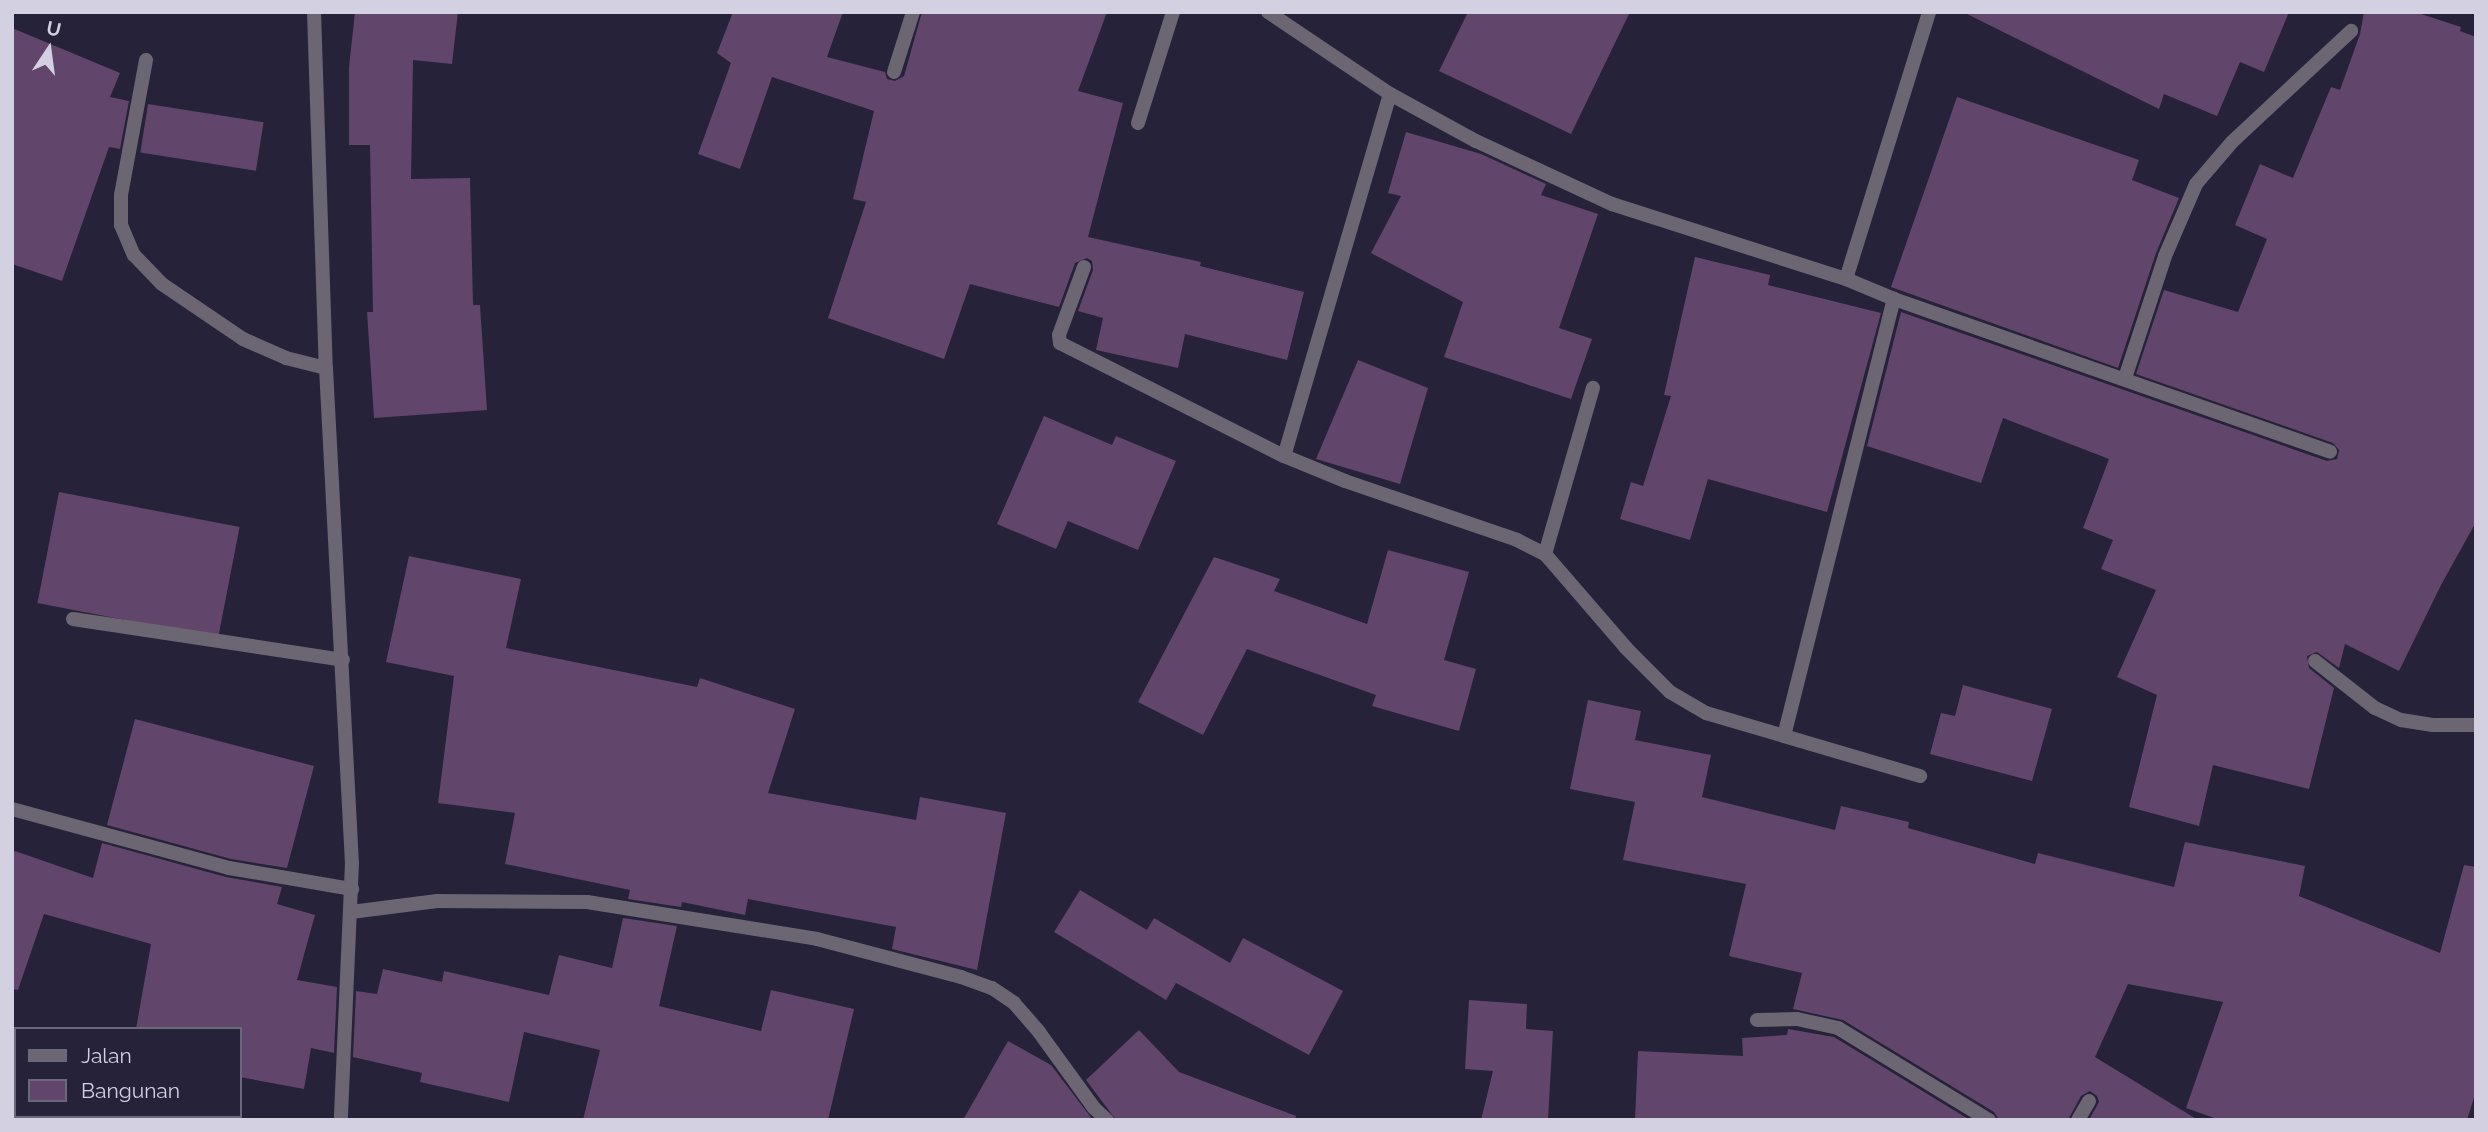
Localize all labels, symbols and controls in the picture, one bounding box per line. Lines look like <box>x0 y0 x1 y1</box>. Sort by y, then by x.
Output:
north arrow <box>14 14 84 84</box>
text: U <box>44 16 63 41</box>
legend <box>14 1027 242 1118</box>
text: Jalan <box>81 1043 132 1068</box>
text: Bangunan <box>81 1078 180 1103</box>

